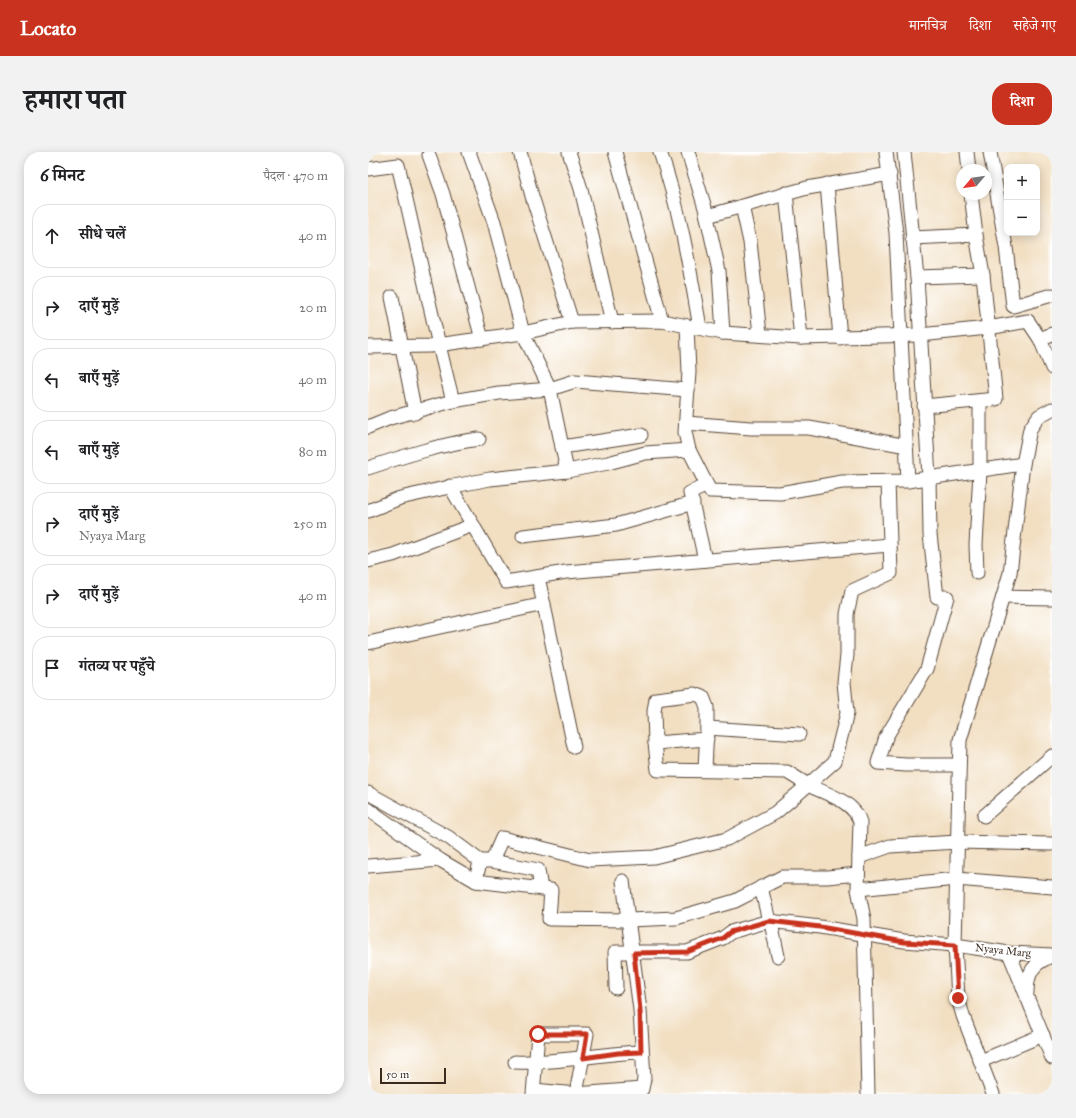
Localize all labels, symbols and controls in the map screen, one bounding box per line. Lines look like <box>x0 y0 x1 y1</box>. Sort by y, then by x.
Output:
text: Locato <box>20 17 76 40</box>
text: मानचित्र <box>909 17 947 34</box>
text: दिशा <box>969 17 991 34</box>
text: सहेजे गए <box>1013 17 1056 34</box>
text: हमारा पता <box>24 82 125 117</box>
button: दिशा <box>992 83 1052 125</box>
north arrow <box>956 164 992 200</box>
map controls <box>1004 164 1040 236</box>
button: + <box>1004 164 1040 200</box>
text: 6 मिनट <box>40 165 85 186</box>
text: पैदल · 470 m <box>263 168 328 184</box>
button: − <box>1004 200 1040 236</box>
icon: ahead <box>41 225 63 247</box>
text: सीधे चलें <box>79 225 126 243</box>
text: 40 m <box>298 228 327 244</box>
icon: right <box>41 297 63 319</box>
text: दाएँ मुड़ें <box>79 297 119 315</box>
text: 20 m <box>299 300 327 316</box>
icon: left <box>41 369 63 391</box>
text: बाएँ मुड़ें <box>79 369 119 387</box>
text: 40 m <box>298 372 327 388</box>
icon: left <box>41 441 63 463</box>
text: बाएँ मुड़ें <box>79 441 119 459</box>
text: 80 m <box>299 444 327 460</box>
text: दाएँ मुड़ें <box>79 505 119 523</box>
icon: right <box>41 513 63 535</box>
text: 250 m <box>293 516 327 532</box>
text: Nyaya Marg <box>79 528 145 544</box>
icon: right <box>41 585 63 607</box>
text: दाएँ मुड़ें <box>79 585 119 603</box>
text: 40 m <box>298 588 327 604</box>
icon: arrive <box>41 657 63 679</box>
text: गंतव्य पर पहुँचे <box>79 657 155 675</box>
street label: Nyaya Marg <box>974 941 1032 960</box>
route end <box>949 989 967 1007</box>
route start <box>529 1025 547 1043</box>
scale bar <box>380 1066 446 1085</box>
text: 50 m <box>386 1068 409 1081</box>

